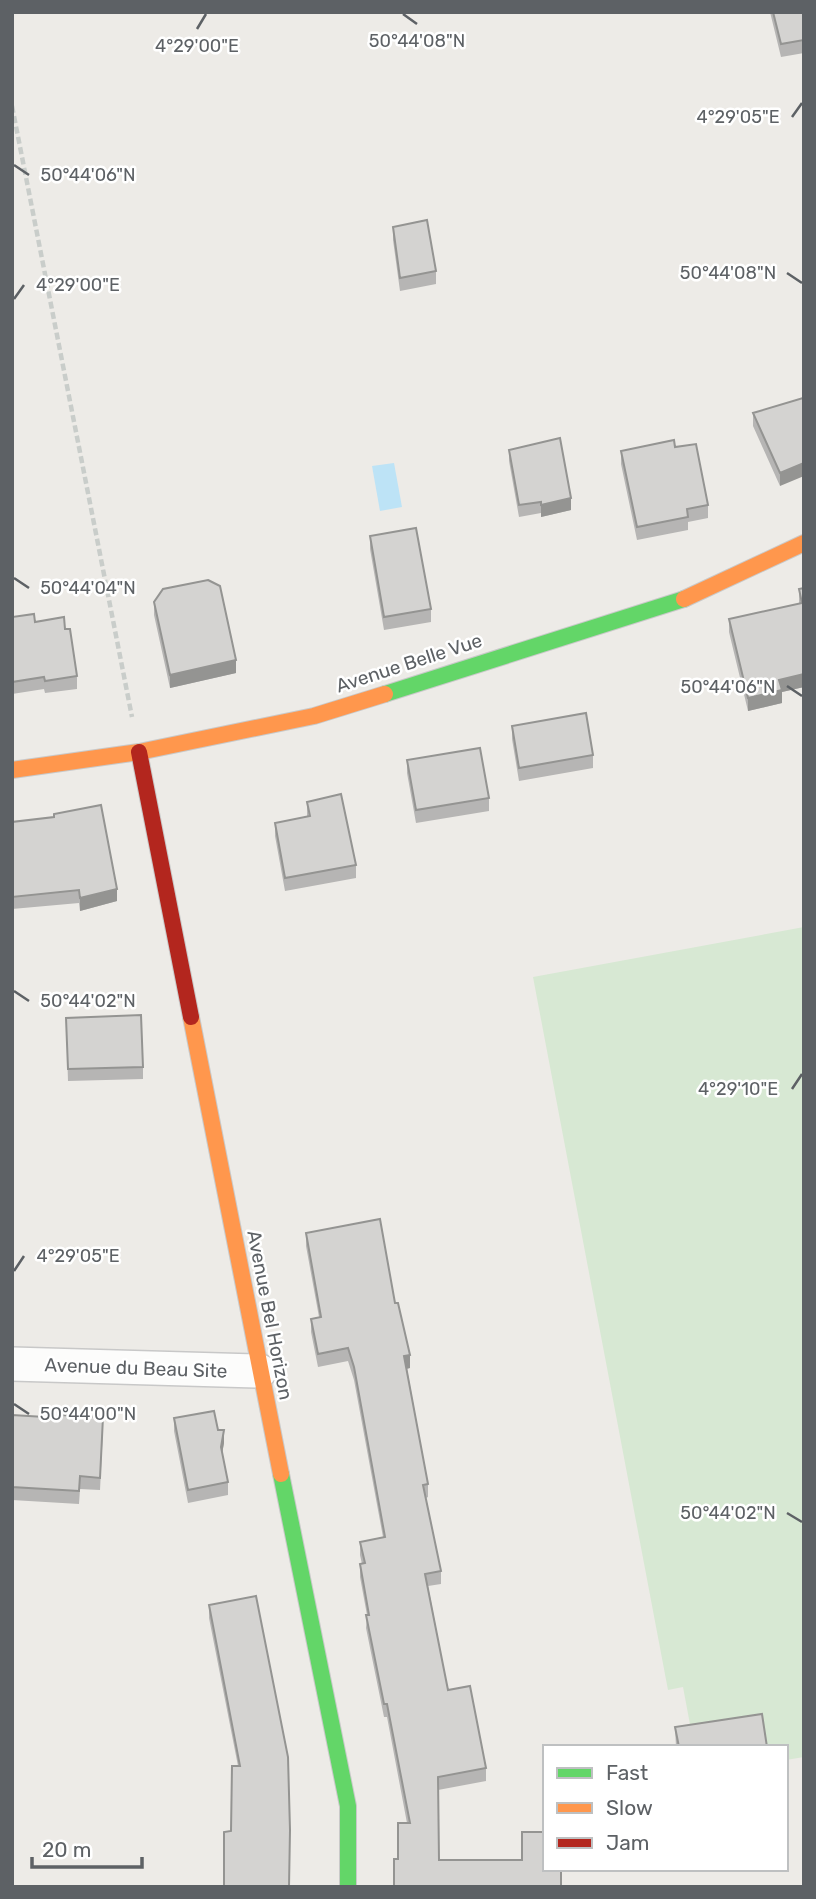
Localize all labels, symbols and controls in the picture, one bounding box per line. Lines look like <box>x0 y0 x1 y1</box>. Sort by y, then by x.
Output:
text: 50°44'08"N <box>369 30 465 52</box>
text: 4°29'00"E <box>155 35 239 57</box>
text: 4°29'05"E <box>696 106 780 128</box>
text: 50°44'06"N <box>40 164 136 186</box>
text: 50°44'08"N <box>680 262 776 284</box>
text: 4°29'00"E <box>36 274 120 296</box>
text: 50°44'04"N <box>40 577 136 599</box>
street label: Avenue Belle Vue <box>333 629 485 697</box>
text: 50°44'06"N <box>680 676 776 698</box>
text: 50°44'02"N <box>40 990 136 1012</box>
text: 4°29'10"E <box>698 1078 778 1100</box>
street label: Avenue Bel Horizon <box>242 1228 298 1402</box>
text: 4°29'05"E <box>36 1245 120 1267</box>
street label: Avenue du Beau Site <box>44 1353 228 1383</box>
text: 50°44'00"N <box>40 1403 136 1425</box>
text: 50°44'02"N <box>680 1502 776 1524</box>
legend <box>543 1745 788 1871</box>
text: Fast <box>606 1760 648 1785</box>
text: Slow <box>606 1795 653 1820</box>
scale bar <box>32 1826 142 1870</box>
text: Jam <box>606 1830 650 1855</box>
text: 20 m <box>42 1837 91 1862</box>

